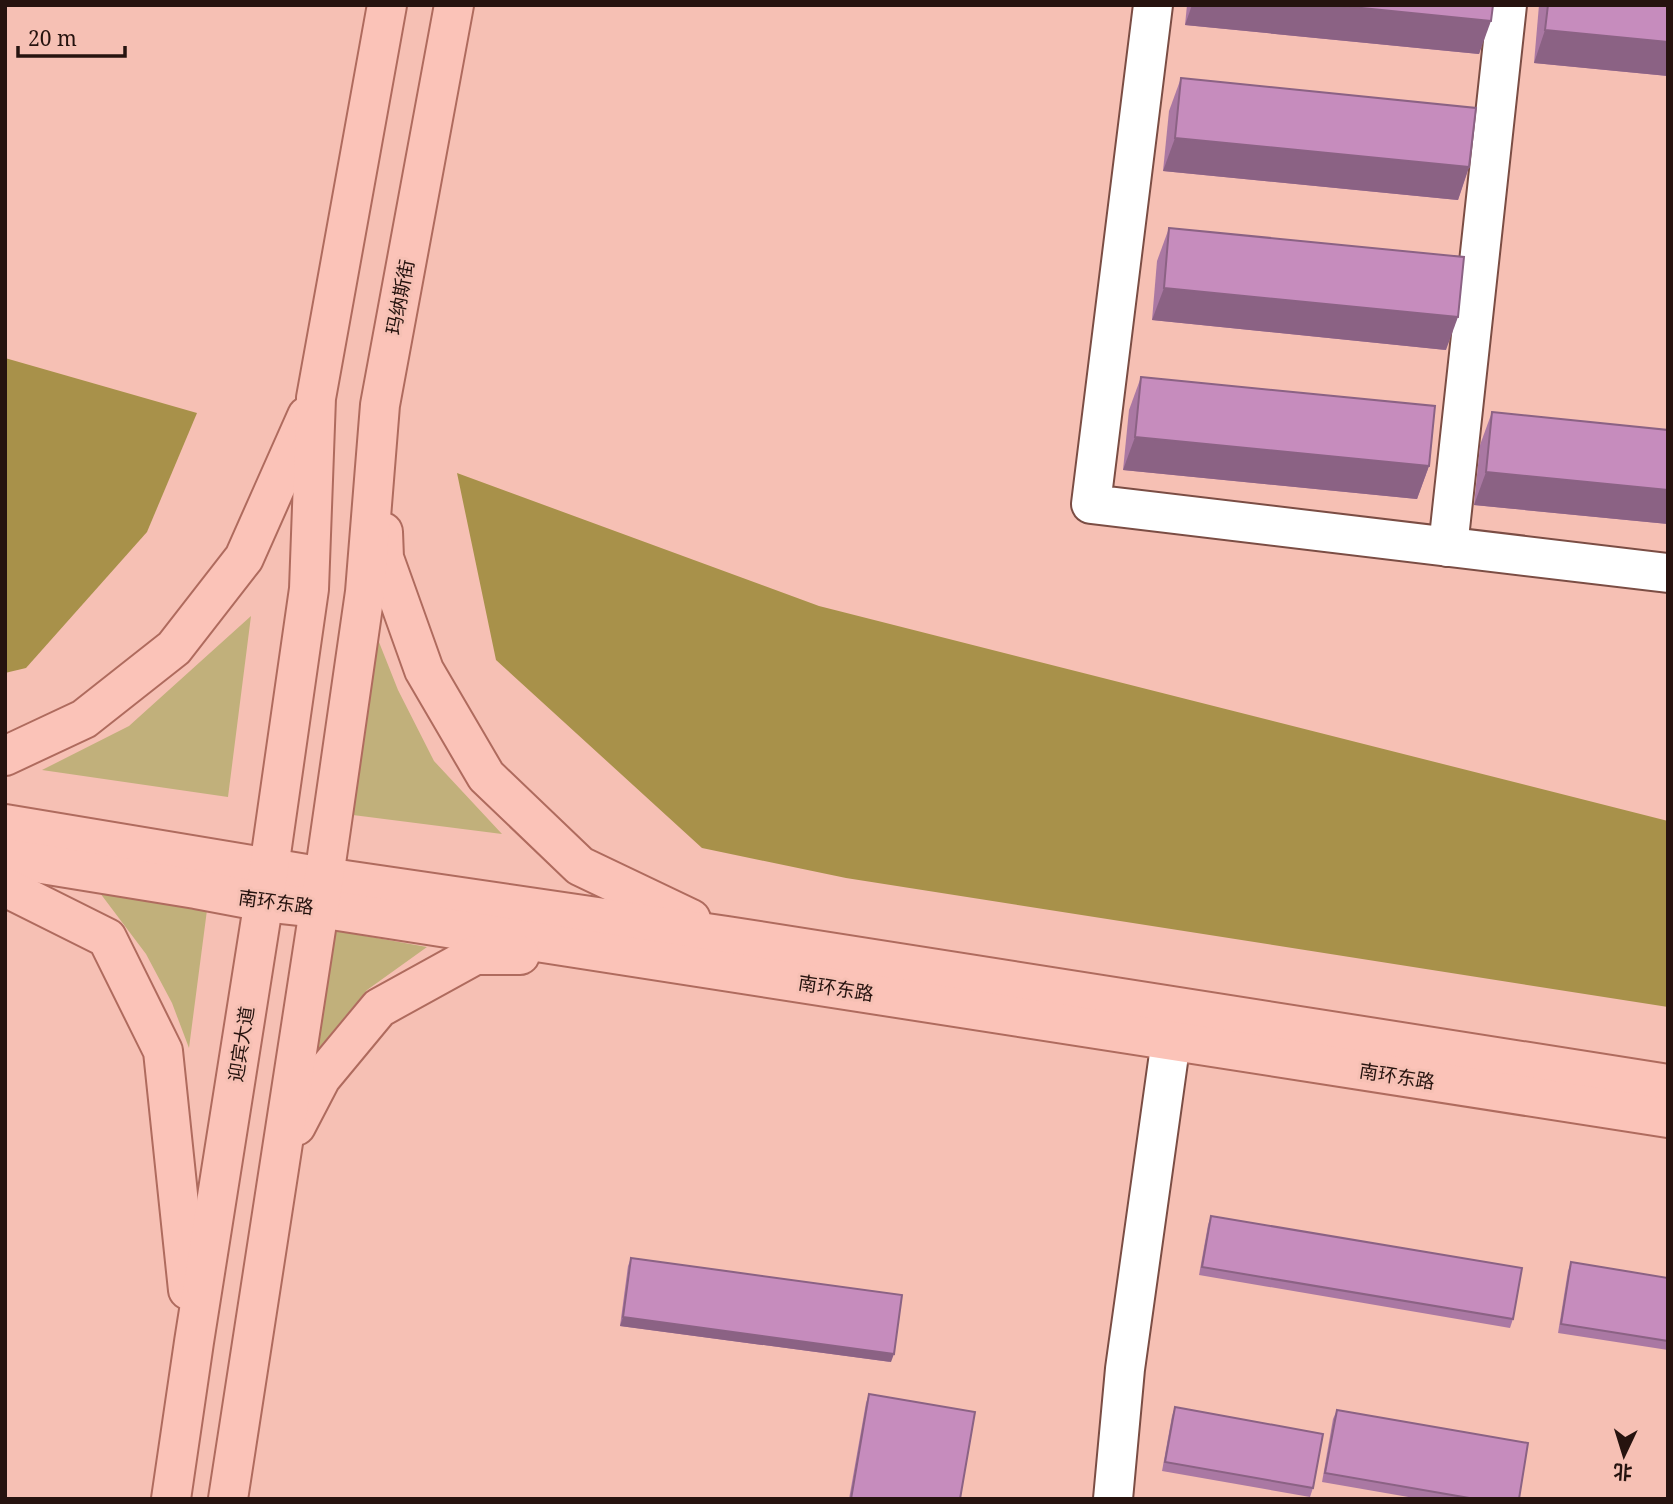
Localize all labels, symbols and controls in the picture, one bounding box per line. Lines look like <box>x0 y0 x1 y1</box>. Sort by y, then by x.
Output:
scale bar <box>18 14 124 58</box>
text: 20 m <box>28 24 77 52</box>
street label: 玛纳斯街 <box>380 257 420 337</box>
street label: 南环东路 <box>237 884 315 920</box>
street label: 南环东路 <box>796 969 876 1007</box>
street label: 迎宾大道 <box>222 1004 260 1084</box>
street label: 南环东路 <box>1357 1057 1437 1095</box>
north arrow <box>1589 1420 1659 1490</box>
text: 北 <box>1612 1458 1633 1486</box>

